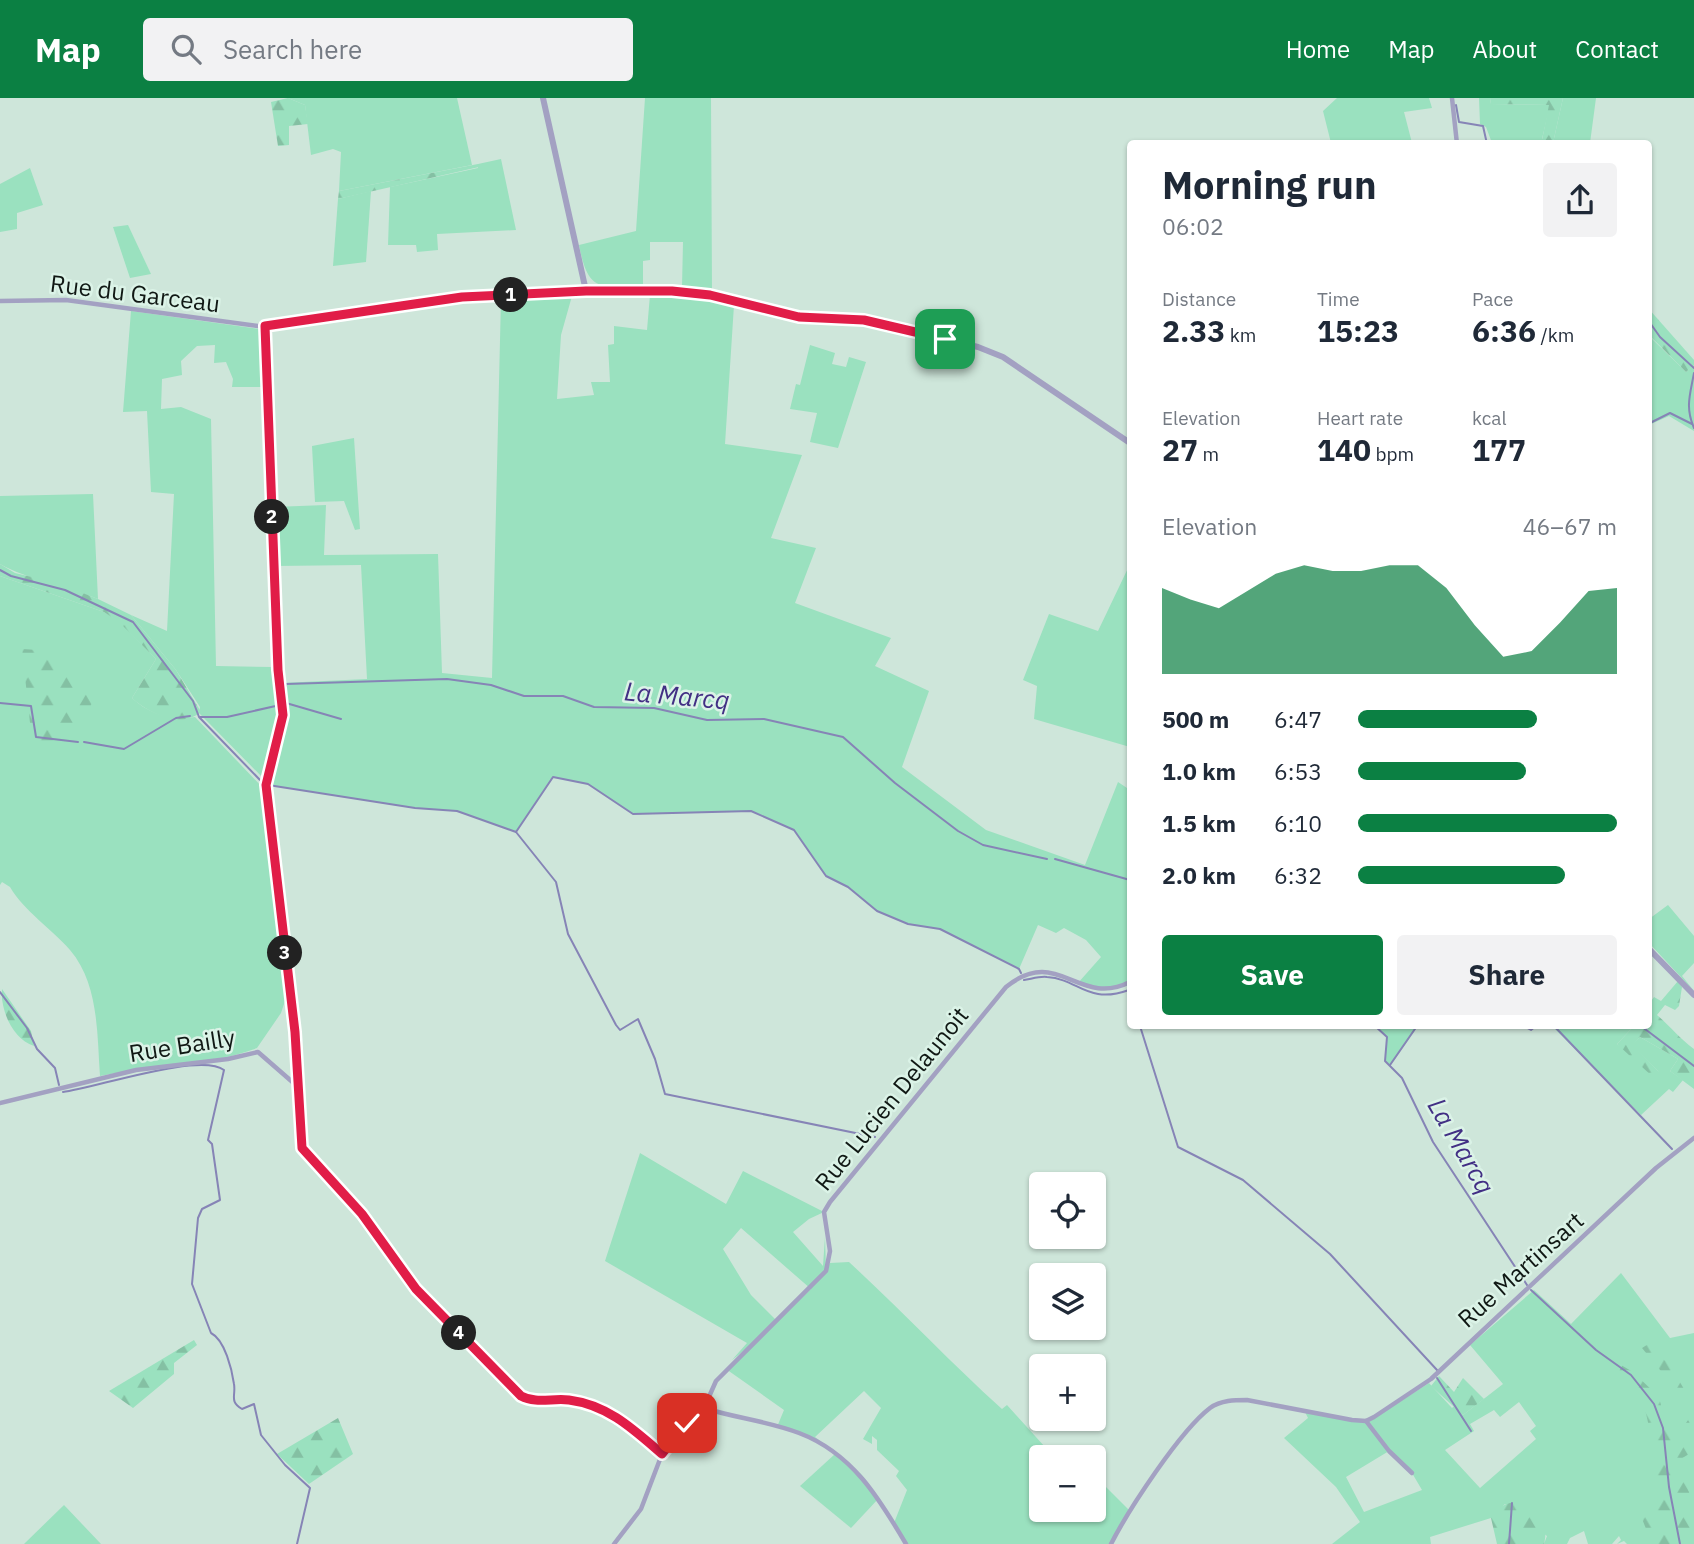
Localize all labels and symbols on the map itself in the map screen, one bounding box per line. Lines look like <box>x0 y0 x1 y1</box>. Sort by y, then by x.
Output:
street label: Rue du Garceau <box>48 267 222 319</box>
pin: 1 <box>494 278 528 312</box>
pin <box>915 309 975 369</box>
pin: 2 <box>254 500 290 534</box>
water label: La Marcq <box>623 673 731 717</box>
pin: 3 <box>268 936 302 970</box>
street label: Rue Lucien Delaunoit <box>807 1000 975 1197</box>
street label: Rue Bailly <box>126 1021 237 1069</box>
water label: La Marcq <box>1421 1091 1503 1200</box>
street label: Rue Martinsart <box>1451 1204 1590 1334</box>
pin: 4 <box>442 1316 476 1350</box>
pin <box>657 1393 717 1453</box>

